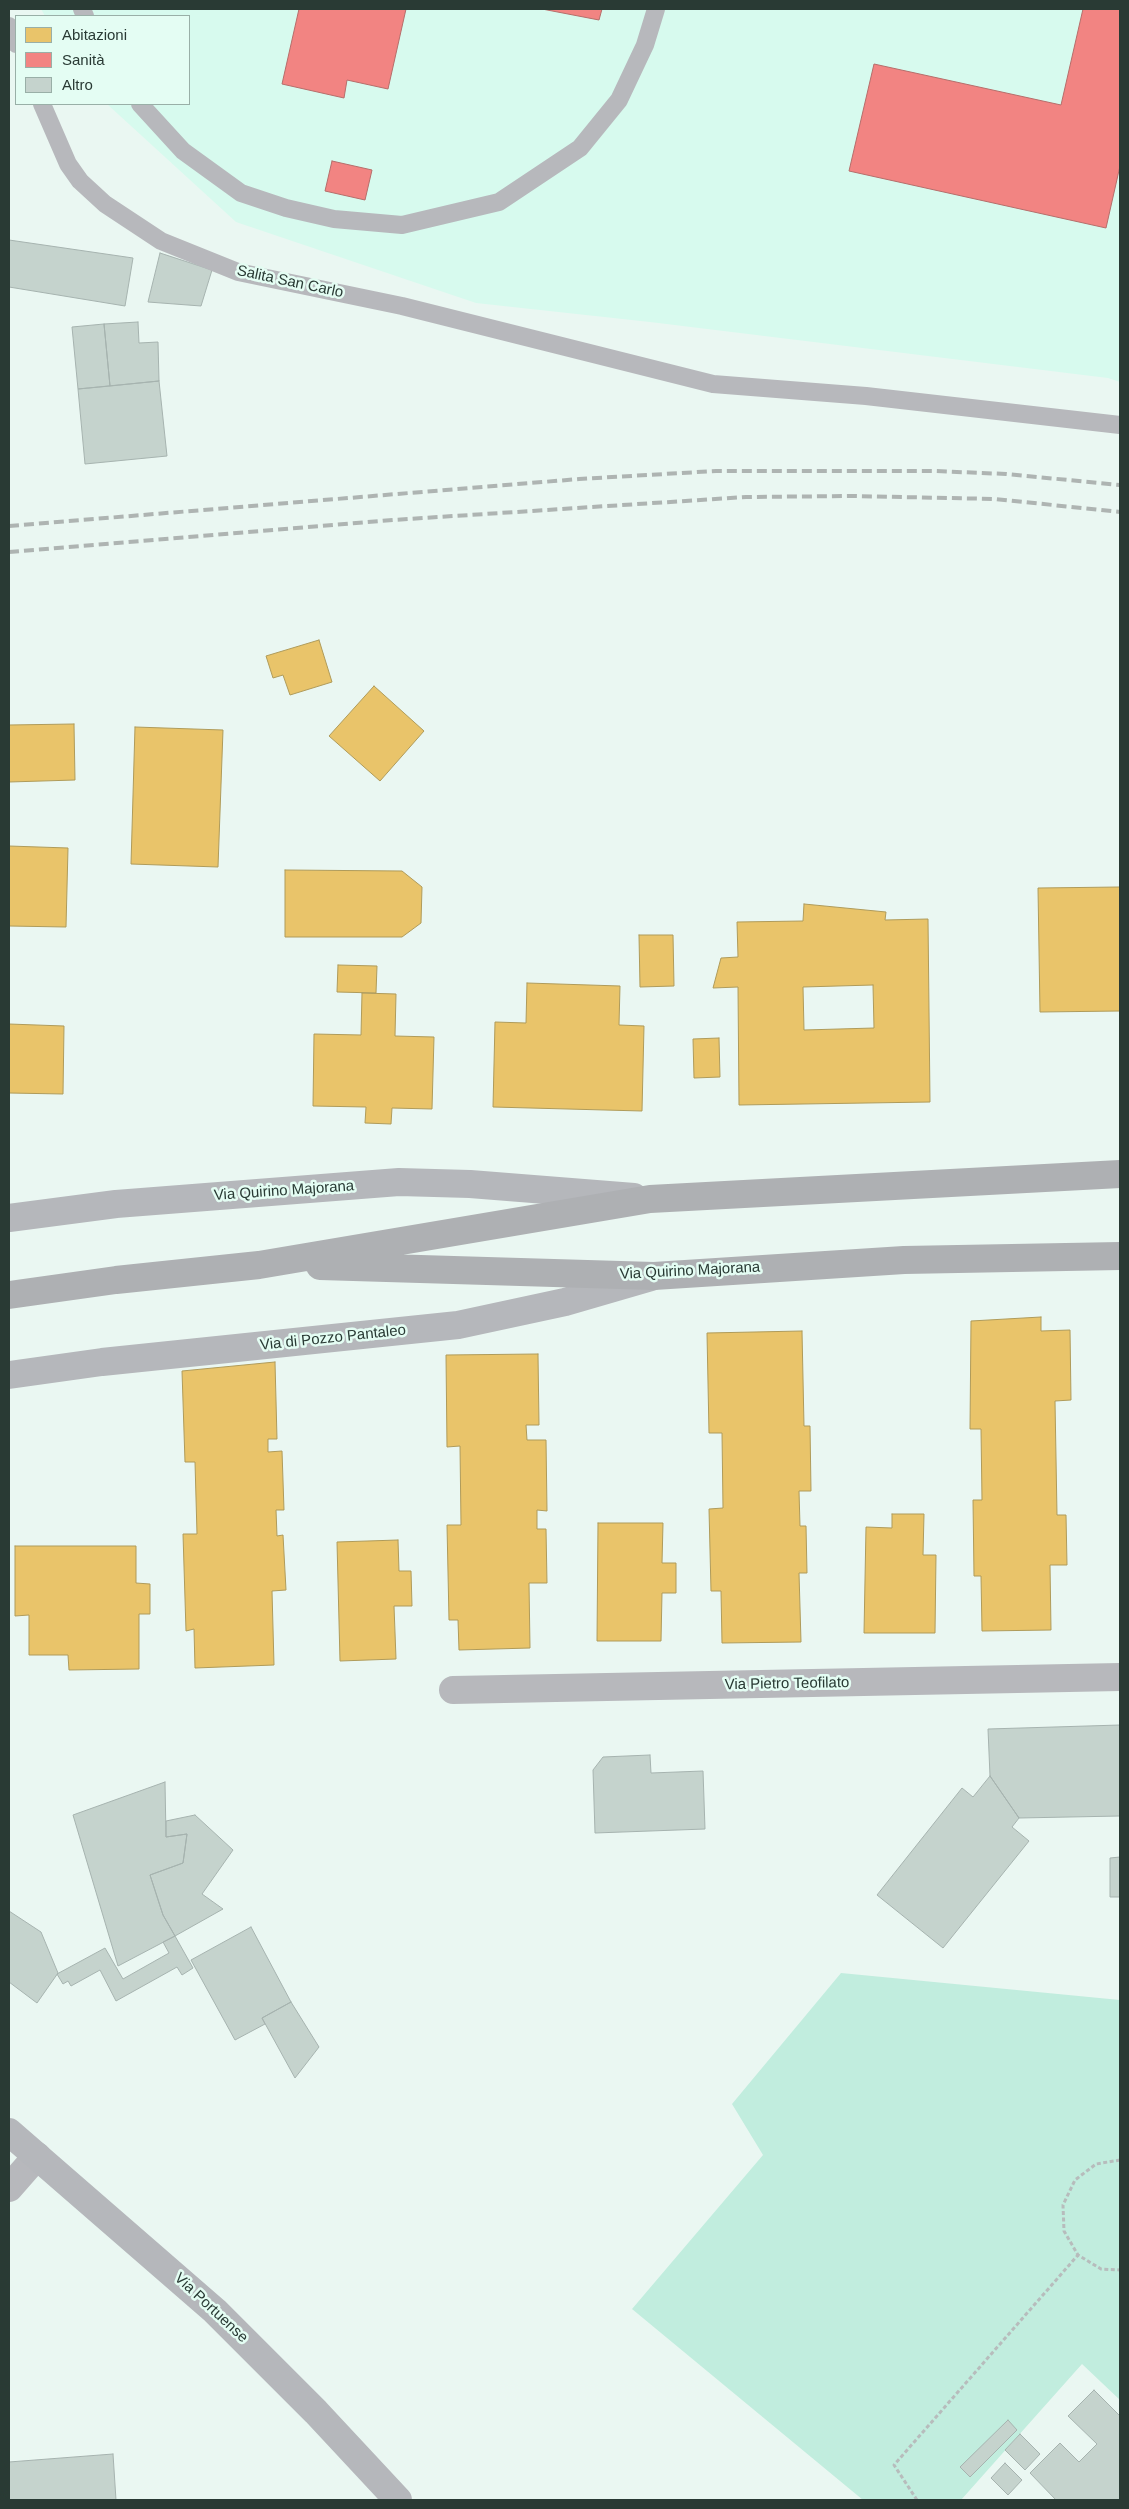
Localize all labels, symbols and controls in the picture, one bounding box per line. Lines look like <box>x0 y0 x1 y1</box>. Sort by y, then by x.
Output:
legend <box>15 15 190 105</box>
text: Abitazioni <box>62 26 127 43</box>
text: Sanità <box>62 51 105 68</box>
text: Altro <box>62 76 93 93</box>
street label: Salita San Carlo <box>235 262 345 302</box>
street label: Via Quirino Majorana <box>213 1177 355 1205</box>
street label: Via Quirino Majorana <box>619 1258 761 1284</box>
street label: Via di Pozzo Pantaleo <box>259 1321 407 1355</box>
street label: Via Pietro Teofilato <box>724 1674 850 1694</box>
street label: Via Portuense <box>171 2269 251 2347</box>

